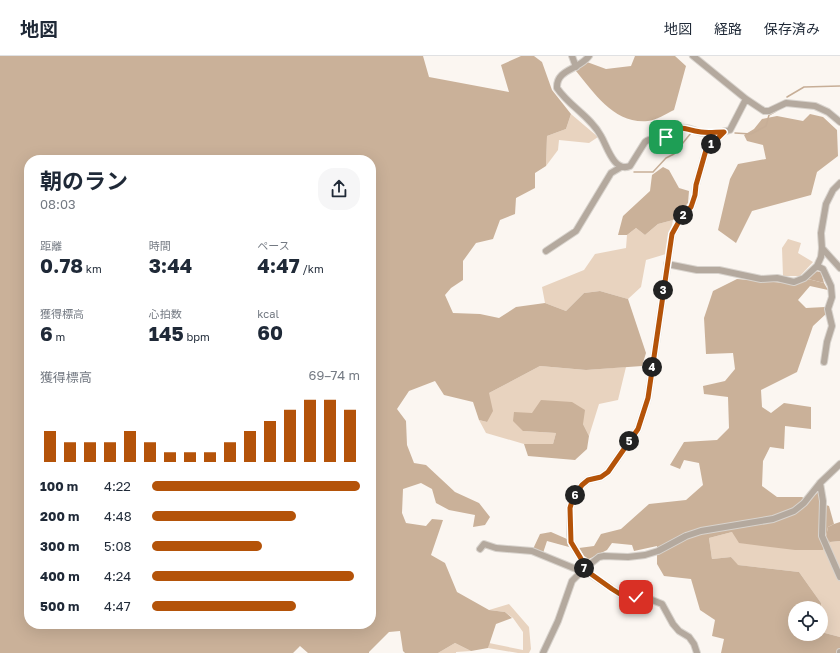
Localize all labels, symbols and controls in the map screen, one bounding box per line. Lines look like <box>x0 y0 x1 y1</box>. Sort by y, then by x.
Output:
text: 地図 <box>20 17 58 40</box>
text: 地図 <box>664 20 692 37</box>
text: 経路 <box>714 20 742 37</box>
text: 保存済み <box>764 20 820 37</box>
pin <box>649 120 683 154</box>
icon: arrive <box>655 126 677 148</box>
pin: 1 <box>701 134 721 154</box>
text: 1 <box>708 137 714 150</box>
text: 朝のラン <box>40 167 128 194</box>
button: share <box>318 168 360 210</box>
text: 08:03 <box>40 196 76 212</box>
pin: 2 <box>673 205 693 225</box>
text: 2 <box>680 208 686 221</box>
text: 距離 <box>40 239 62 252</box>
text: 時間 <box>149 239 171 252</box>
text: ペース <box>257 239 290 252</box>
text: 0.78 <box>40 253 83 277</box>
text: 3:44 <box>149 253 192 277</box>
text: 4:47 <box>257 253 300 277</box>
text: km <box>83 262 102 275</box>
text: /km <box>300 262 324 275</box>
pin: 3 <box>653 280 673 300</box>
text: 3 <box>660 283 666 296</box>
text: 獲得標高 <box>40 307 84 320</box>
text: 心拍数 <box>149 307 182 320</box>
text: kcal <box>257 307 279 320</box>
text: 60 <box>257 320 283 344</box>
text: 6 <box>40 321 53 345</box>
text: 145 <box>149 321 184 345</box>
text: m <box>53 330 65 343</box>
text: bpm <box>184 330 210 343</box>
pin: 4 <box>642 357 662 377</box>
text: 4 <box>649 360 655 373</box>
text: 69–74 m <box>309 367 360 383</box>
text: 獲得標高 <box>40 369 92 385</box>
pin: 5 <box>619 431 639 451</box>
text: 5 <box>626 434 632 447</box>
text: 100 m <box>40 478 78 494</box>
text: 4:22 <box>104 478 131 494</box>
pin: 6 <box>565 485 585 505</box>
text: 6 <box>572 488 579 501</box>
text: 200 m <box>40 508 79 524</box>
text: 4:48 <box>104 508 132 524</box>
text: 300 m <box>40 538 79 554</box>
text: 5:08 <box>104 538 131 554</box>
pin: 7 <box>574 558 594 578</box>
text: 7 <box>581 561 587 574</box>
text: 400 m <box>40 568 80 584</box>
text: 4:24 <box>104 568 131 584</box>
pin <box>619 580 653 614</box>
icon: check <box>625 586 647 608</box>
text: 500 m <box>40 598 79 614</box>
text: 4:47 <box>104 598 131 614</box>
map controls <box>788 601 828 641</box>
button: locate <box>788 601 828 641</box>

